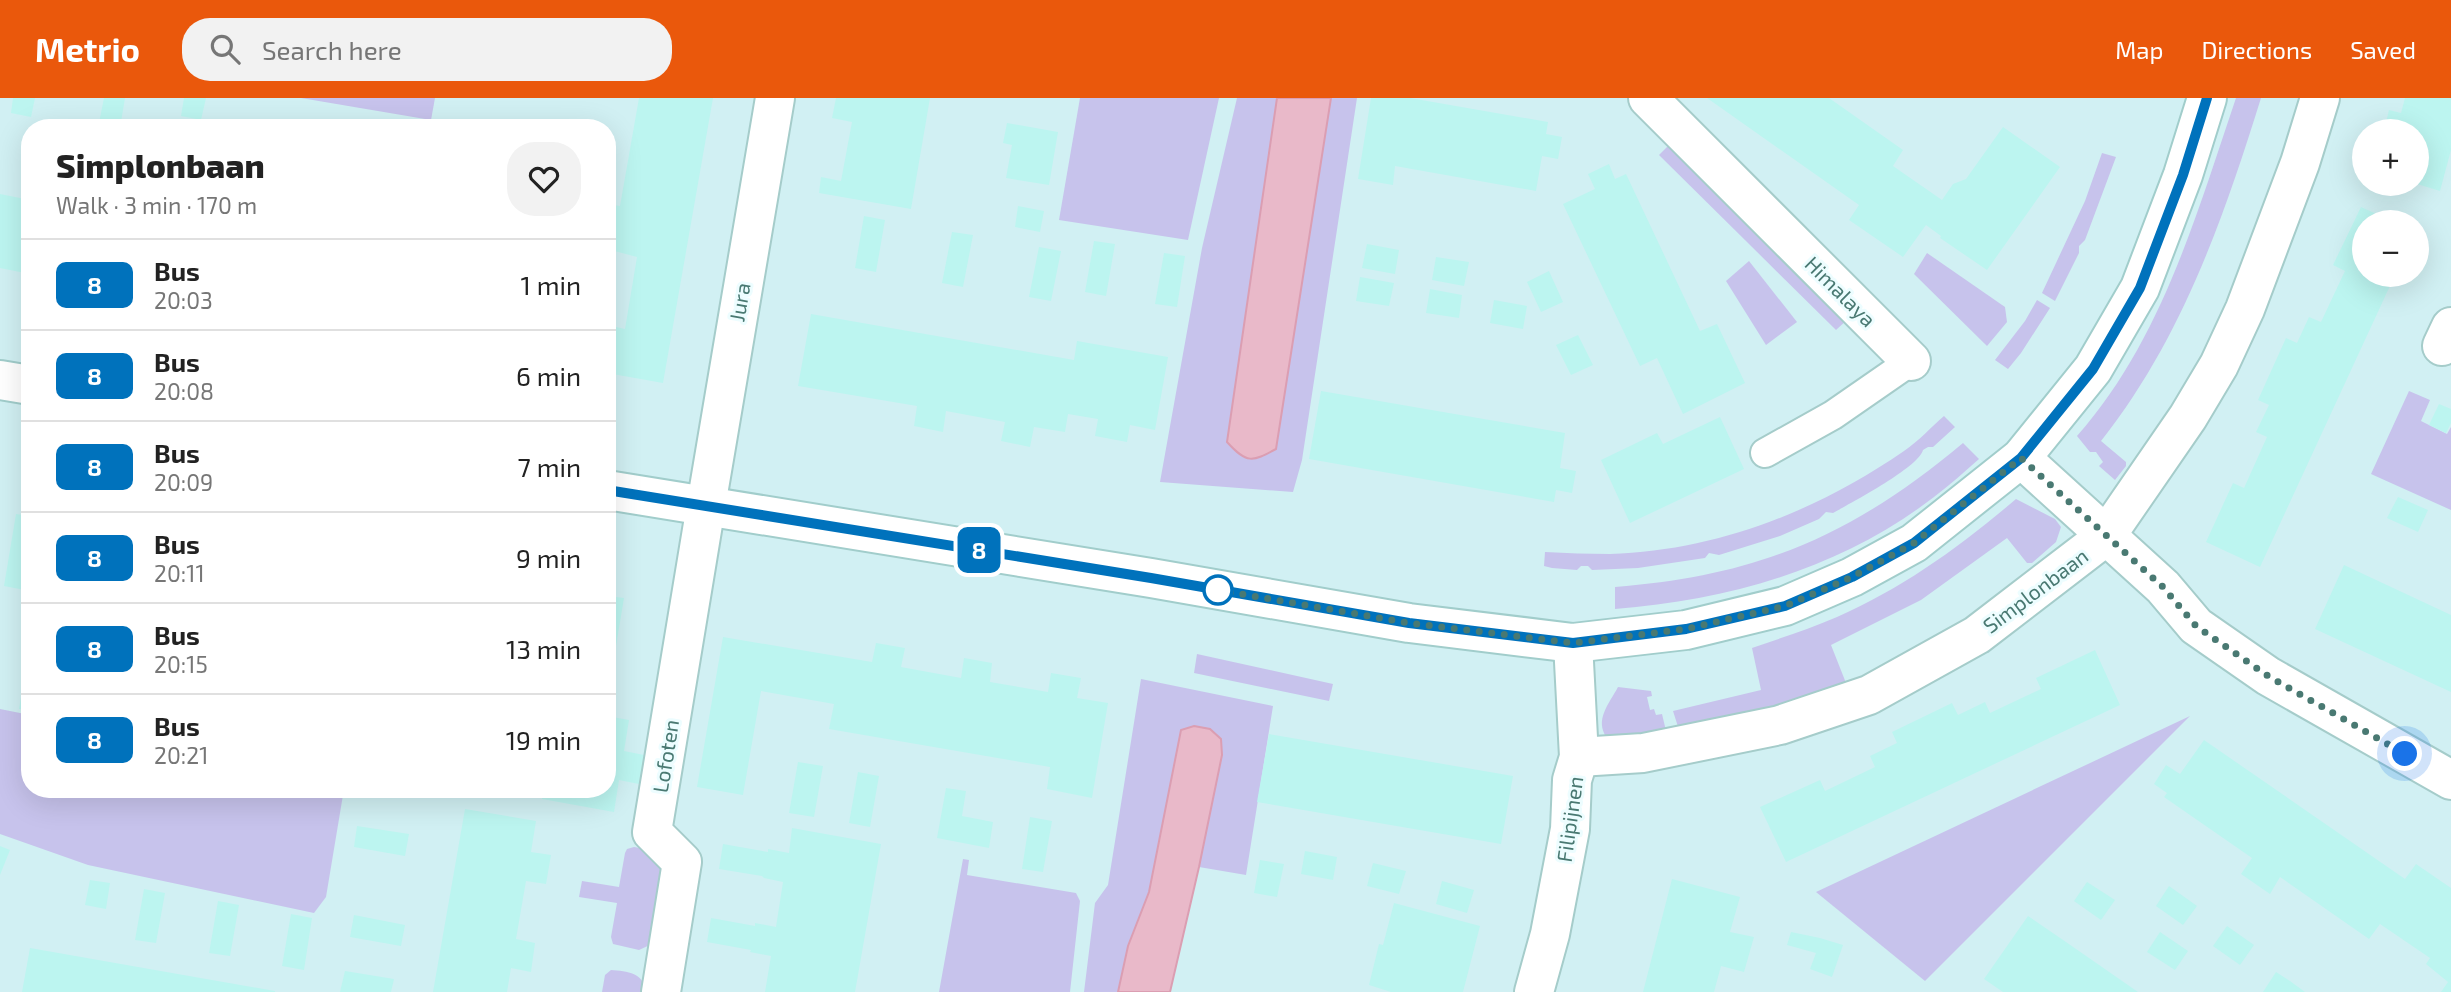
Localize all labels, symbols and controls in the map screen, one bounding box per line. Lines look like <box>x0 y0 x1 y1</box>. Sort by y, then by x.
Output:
search box <box>182 18 672 81</box>
text: Metrio <box>35 29 140 69</box>
icon: search <box>206 30 244 68</box>
text: Search here <box>262 34 402 65</box>
text: Map <box>2115 35 2163 64</box>
text: Directions <box>2201 35 2312 64</box>
text: Saved <box>2350 35 2416 64</box>
map controls <box>2352 119 2429 287</box>
button: + <box>2352 119 2429 196</box>
button: heart <box>507 142 581 216</box>
text: Simplonbaan <box>56 145 265 185</box>
text: Walk · 3 min · 170 m <box>56 191 257 219</box>
button: − <box>2352 210 2429 287</box>
street label: Himalaya <box>1801 251 1881 331</box>
text: Bus <box>154 255 200 286</box>
text: 1 min <box>521 269 581 300</box>
text: 8 <box>87 270 102 299</box>
street label: Jura <box>723 281 755 323</box>
text: 20:03 <box>154 286 213 314</box>
text: Bus <box>154 346 200 377</box>
text: 6 min <box>516 360 581 391</box>
text: 8 <box>87 361 102 390</box>
text: 20:08 <box>154 377 214 405</box>
text: Bus <box>154 437 200 468</box>
text: 7 min <box>518 451 581 482</box>
text: 8 <box>87 452 102 481</box>
text: 20:09 <box>154 468 213 496</box>
line badge: 8 <box>956 527 1002 573</box>
text: Bus <box>154 528 200 559</box>
text: 8 <box>972 535 986 564</box>
text: 9 min <box>516 542 581 573</box>
street label: Simplonbaan <box>1977 542 2093 638</box>
text: 8 <box>87 543 102 572</box>
text: 20:11 <box>154 559 205 587</box>
unlabelled marker <box>1203 575 1233 605</box>
text: Bus <box>154 619 200 650</box>
text: 13 min <box>506 633 581 664</box>
text: 8 <box>87 634 102 663</box>
text: 20:15 <box>154 650 208 678</box>
text: Bus <box>154 710 200 741</box>
street label: Lofoten <box>647 718 683 794</box>
text: 19 min <box>506 724 581 755</box>
text: 8 <box>87 725 102 754</box>
your location <box>2387 736 2422 771</box>
text: 20:21 <box>154 741 208 769</box>
street label: Filipijnen <box>1551 775 1588 864</box>

